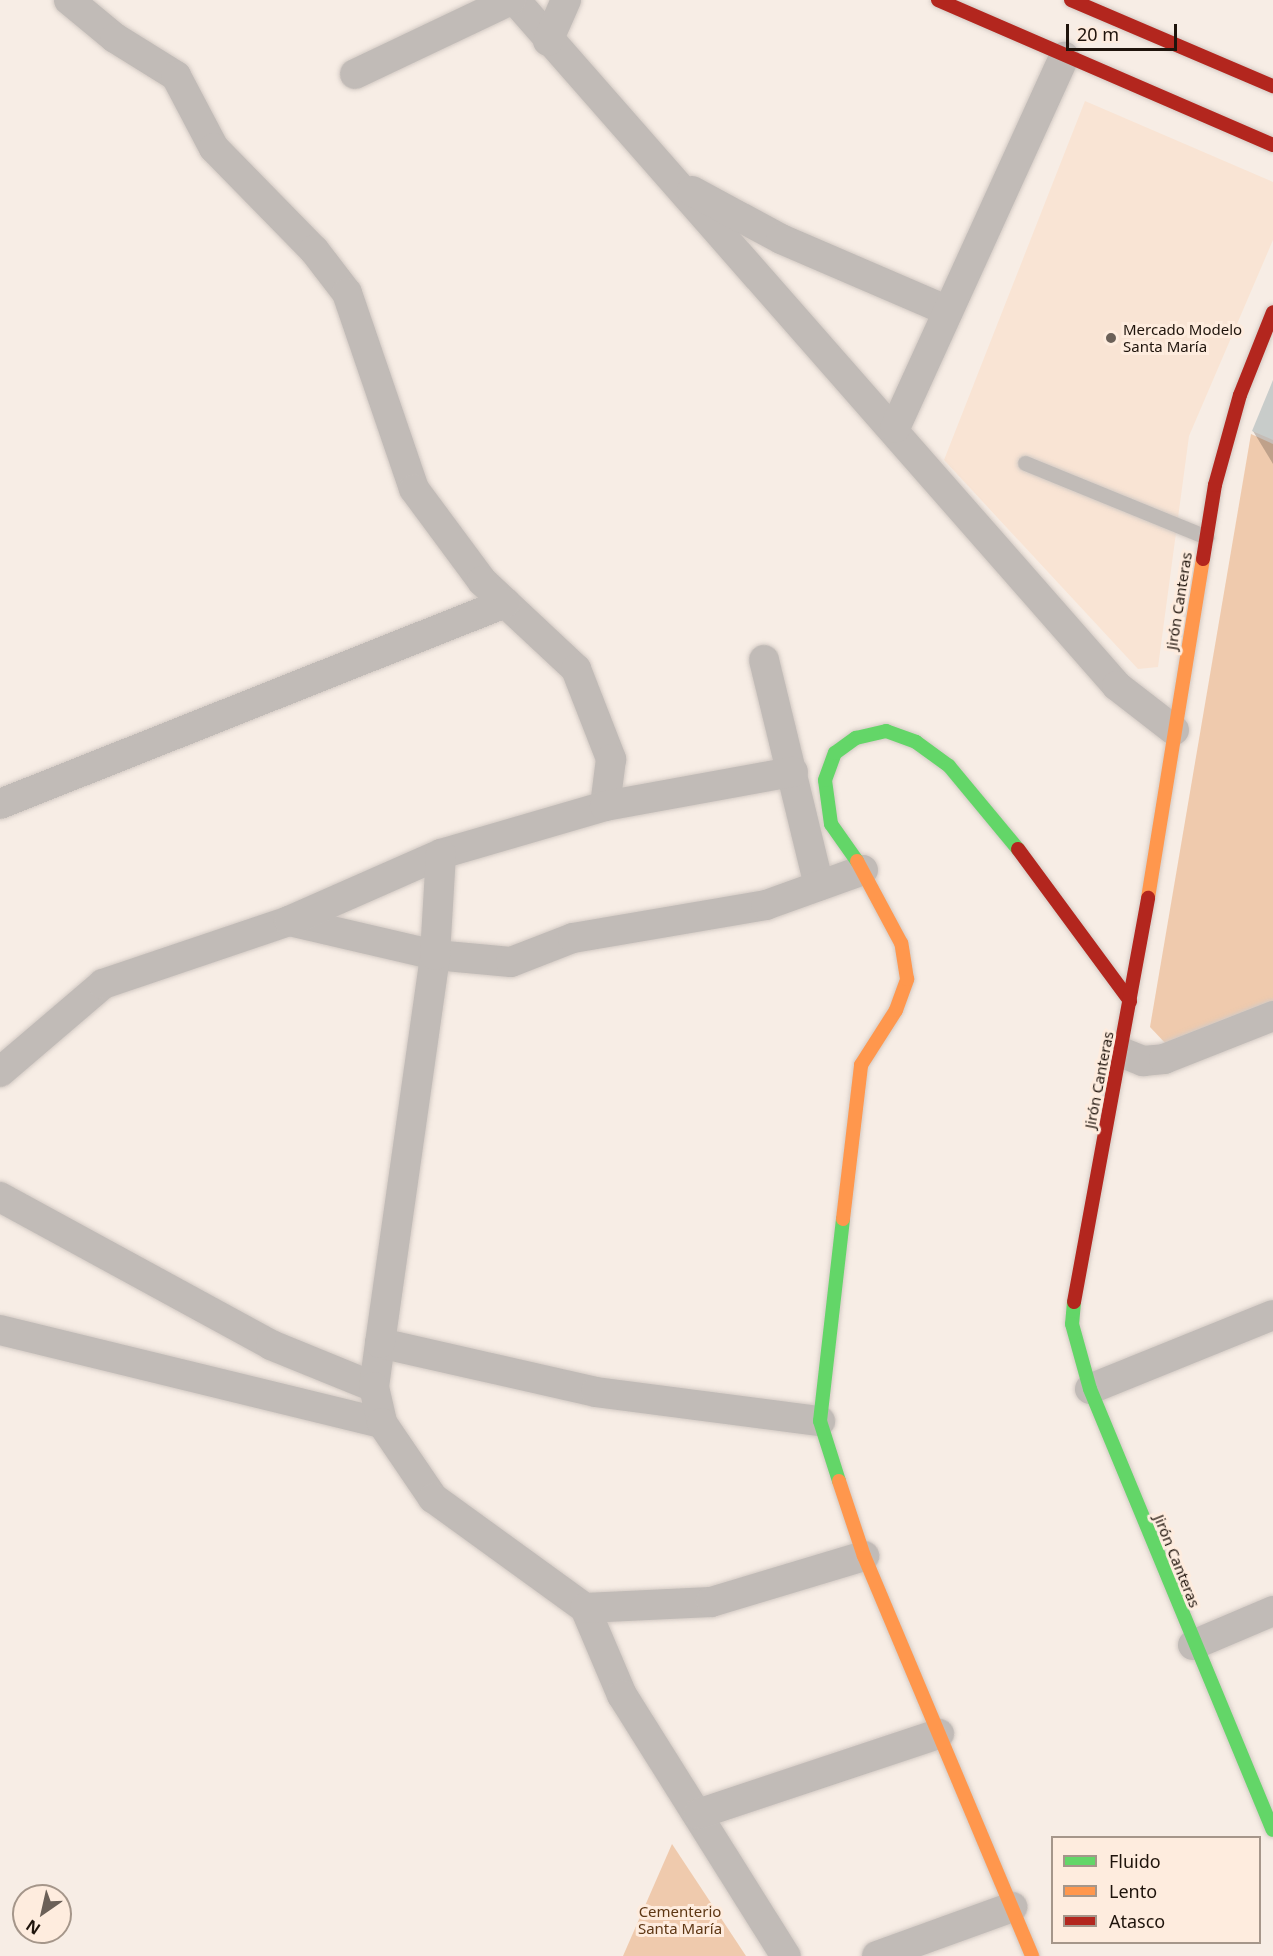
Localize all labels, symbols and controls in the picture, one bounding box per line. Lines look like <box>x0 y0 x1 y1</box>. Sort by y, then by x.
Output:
scale bar <box>1069 12 1180 50</box>
text: 20 m <box>1077 22 1119 46</box>
place label: Mercado Modelo Santa María <box>1123 320 1242 355</box>
marker: Mercado Modelo Santa María <box>1104 331 1118 345</box>
street label: Jirón Canteras <box>1162 551 1196 651</box>
street label: Jirón Canteras <box>1081 1030 1117 1130</box>
street label: Jirón Canteras <box>1150 1512 1204 1610</box>
legend <box>1051 1836 1261 1944</box>
text: Fluido <box>1109 1849 1161 1873</box>
text: Lento <box>1109 1879 1157 1903</box>
north arrow <box>12 1884 72 1944</box>
park label: Cementerio Santa María <box>638 1902 722 1937</box>
text: Atasco <box>1109 1909 1165 1933</box>
text: N <box>22 1915 45 1940</box>

